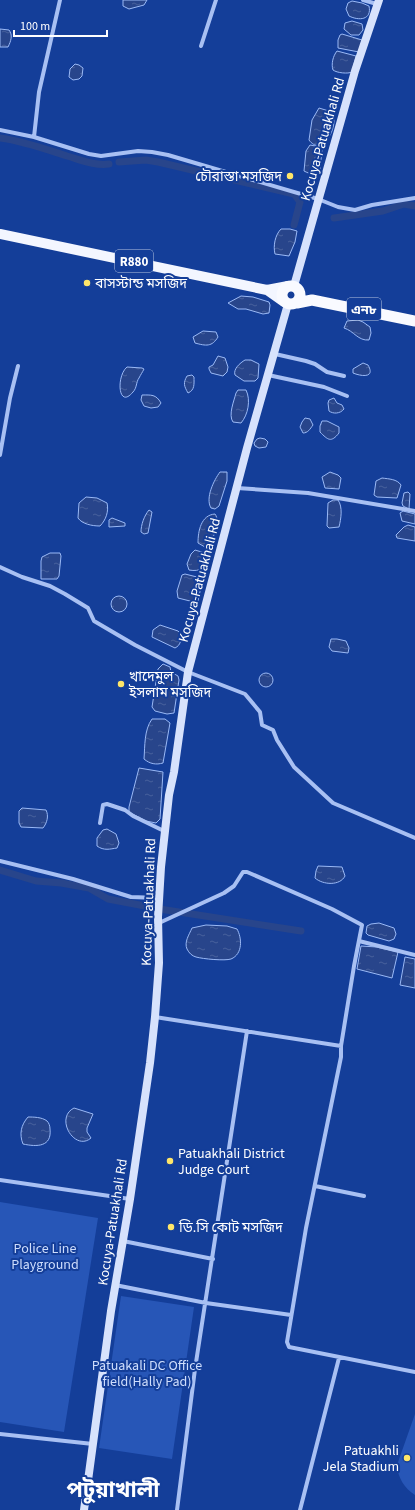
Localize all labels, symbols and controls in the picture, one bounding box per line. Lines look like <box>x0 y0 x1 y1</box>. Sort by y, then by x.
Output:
scale bar <box>14 12 107 38</box>
text: 100 m <box>20 18 50 35</box>
street label: Kocuya-Patuakhali Rd <box>296 75 350 203</box>
place label: চৌরাস্তা মসজিদ <box>195 167 282 187</box>
marker: চৌরাস্তা মসজিদ <box>285 171 295 181</box>
road number: R880 <box>115 250 153 272</box>
place label: বাসস্টান্ড মসজিদ <box>94 274 187 294</box>
marker: বাসস্টান্ড মসজিদ <box>82 278 92 288</box>
road number: এন৮ <box>347 298 381 320</box>
street label: Kocuya-Patuakhali Rd <box>174 516 226 645</box>
place label: খাদেমুল ইসলাম মসজিদ <box>128 667 212 703</box>
marker: খাদেমুল ইসলাম মসজিদ <box>116 679 126 689</box>
street label: Kocuya-Patuakhali Rd <box>137 838 161 966</box>
place label: Patuakhali District Judge Court <box>178 1144 285 1180</box>
marker: Patuakhali District Judge Court <box>165 1156 175 1166</box>
street label: Kocuya-Patuakhali Rd <box>93 1157 133 1287</box>
place label: ডি.সি কোট মসজিদ <box>178 1218 283 1238</box>
marker: ডি.সি কোট মসজিদ <box>166 1222 176 1232</box>
park label: Police Line Playground <box>11 1239 79 1275</box>
park label: Patuakali DC Office field(Hally Pad) <box>92 1356 202 1392</box>
place label: Patuakhli Jela Stadium <box>323 1441 399 1477</box>
marker: Patuakhli Jela Stadium <box>402 1453 412 1463</box>
district label: পটুয়াখালী <box>66 1474 160 1506</box>

